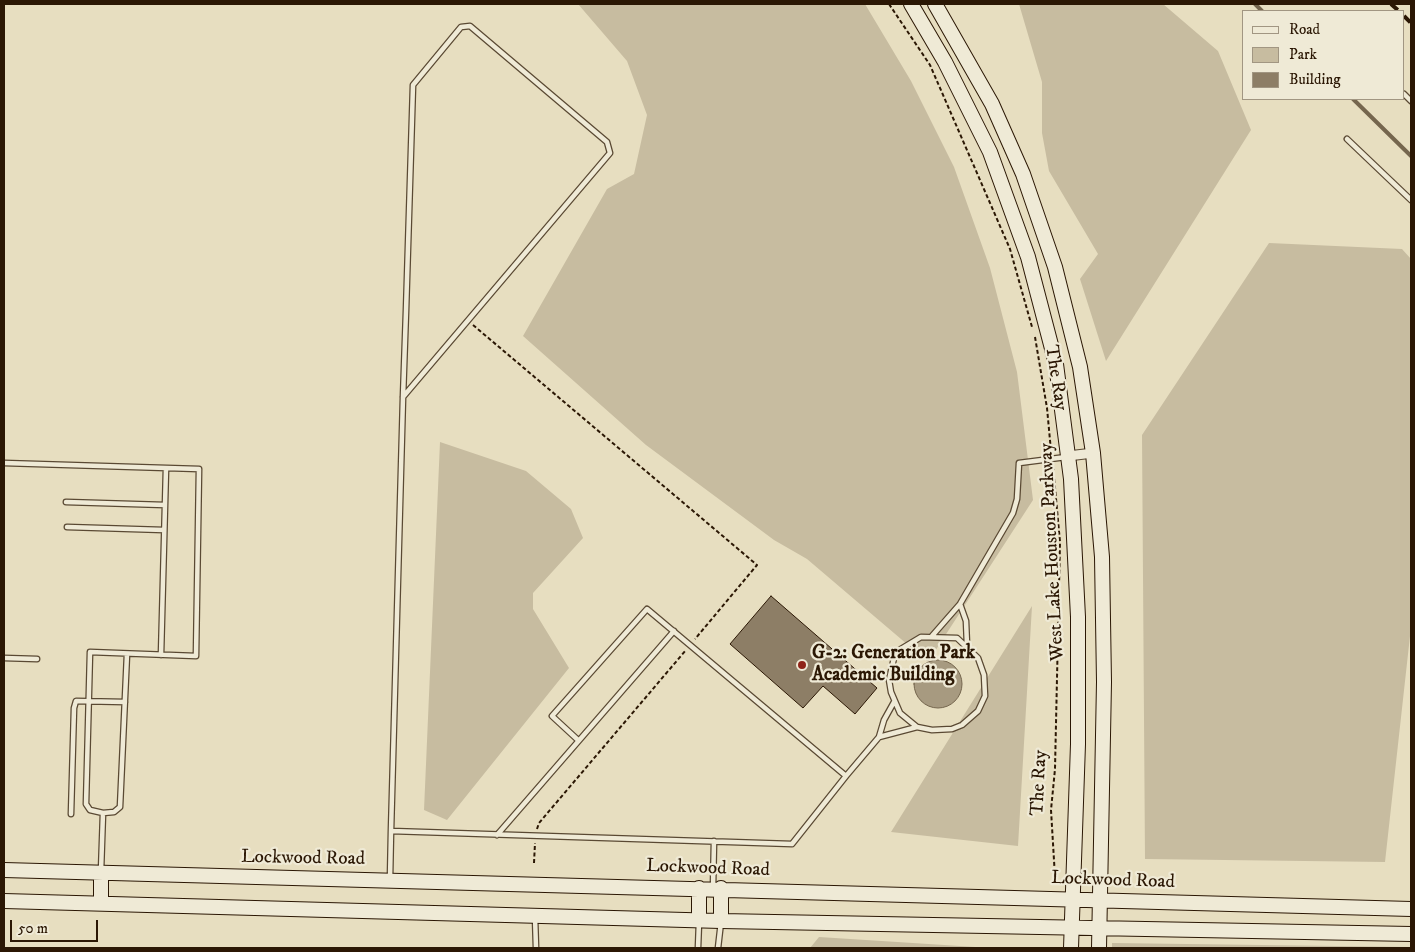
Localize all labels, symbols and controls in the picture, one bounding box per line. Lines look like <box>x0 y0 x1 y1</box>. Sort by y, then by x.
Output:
legend <box>1242 10 1405 100</box>
text: Road <box>1289 20 1320 39</box>
text: Park <box>1289 45 1317 64</box>
text: Building <box>1289 70 1341 89</box>
street label: The Ray <box>1039 344 1071 412</box>
street label: West Lake Houston Parkway <box>1036 442 1070 662</box>
place label: G-2: Generation Park Academic Building <box>812 643 975 687</box>
marker: G-2: Generation Park Academic Building <box>796 659 808 671</box>
street label: The Ray <box>1027 750 1053 816</box>
street label: Lockwood Road <box>241 847 365 871</box>
street label: Lockwood Road <box>646 855 770 883</box>
street label: Lockwood Road <box>1051 867 1175 895</box>
scale bar <box>12 910 100 942</box>
text: 50 m <box>18 919 48 938</box>

